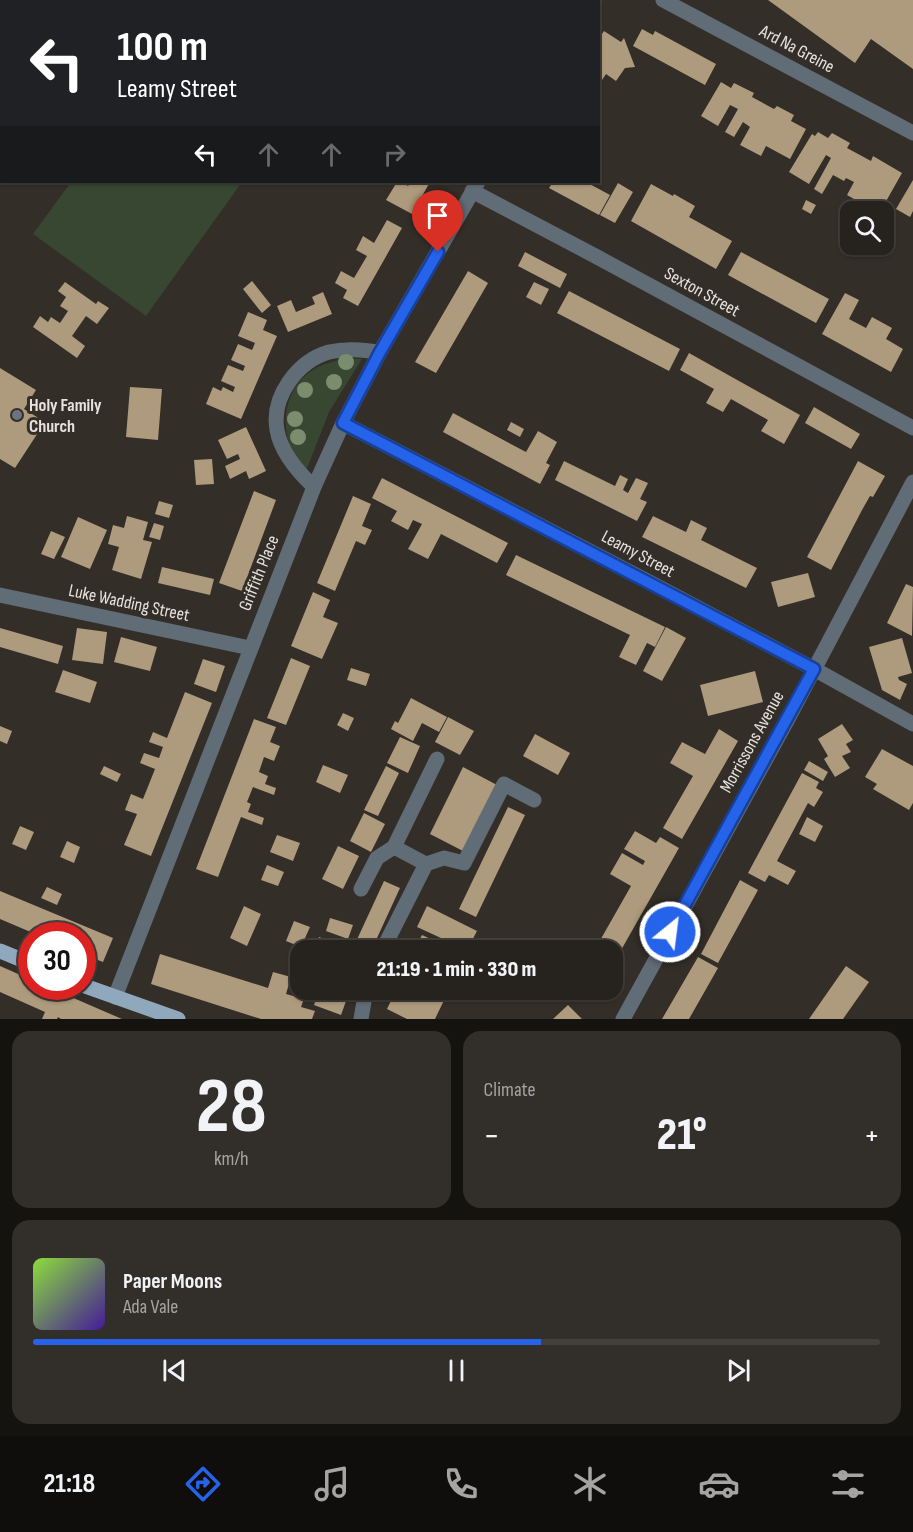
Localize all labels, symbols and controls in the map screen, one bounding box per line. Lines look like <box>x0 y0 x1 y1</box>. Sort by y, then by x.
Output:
street label: Ard Na Greine <box>755 20 838 77</box>
text: 100 m <box>117 22 208 73</box>
icon: left <box>18 24 96 102</box>
text: Leamy Street <box>117 73 237 105</box>
icon: left <box>189 138 222 171</box>
icon: ahead <box>252 138 285 171</box>
icon: ahead <box>315 138 348 171</box>
icon: right <box>378 138 411 171</box>
pin <box>412 190 463 252</box>
icon: arrive <box>421 199 454 232</box>
map controls <box>840 201 894 255</box>
button: search <box>840 201 894 255</box>
street label: Sexton Street <box>661 263 744 322</box>
place label: Holy Family Church <box>29 395 102 437</box>
marker: Holy Family Church <box>10 408 24 422</box>
street label: Leamy Street <box>598 526 679 582</box>
street label: Griffith Place <box>234 532 284 614</box>
street label: Luke Wadding Street <box>67 580 192 626</box>
street label: Morrissons Avenue <box>715 687 789 797</box>
position arrow <box>638 900 702 964</box>
speed limit sign: 30 <box>18 922 96 1000</box>
text: 21:19 · 1 min · 330 m <box>377 956 536 983</box>
text: 28 <box>196 1061 267 1154</box>
text: Climate <box>484 1078 536 1102</box>
text: 21° <box>657 1108 707 1163</box>
text: − <box>484 1116 500 1156</box>
text: + <box>864 1116 880 1156</box>
text: km/h <box>214 1147 249 1171</box>
text: Paper Moons <box>123 1268 222 1295</box>
text: Ada Vale <box>123 1295 178 1319</box>
icon: previous <box>158 1354 191 1387</box>
icon: pause <box>440 1354 473 1387</box>
icon: next <box>722 1354 755 1387</box>
icon: directions <box>182 1463 224 1505</box>
icon: music <box>311 1463 353 1505</box>
icon: phone <box>440 1463 482 1505</box>
icon: climate <box>569 1463 611 1505</box>
icon: car <box>698 1463 740 1505</box>
icon: filters <box>827 1463 869 1505</box>
text: 21:18 <box>44 1468 95 1500</box>

